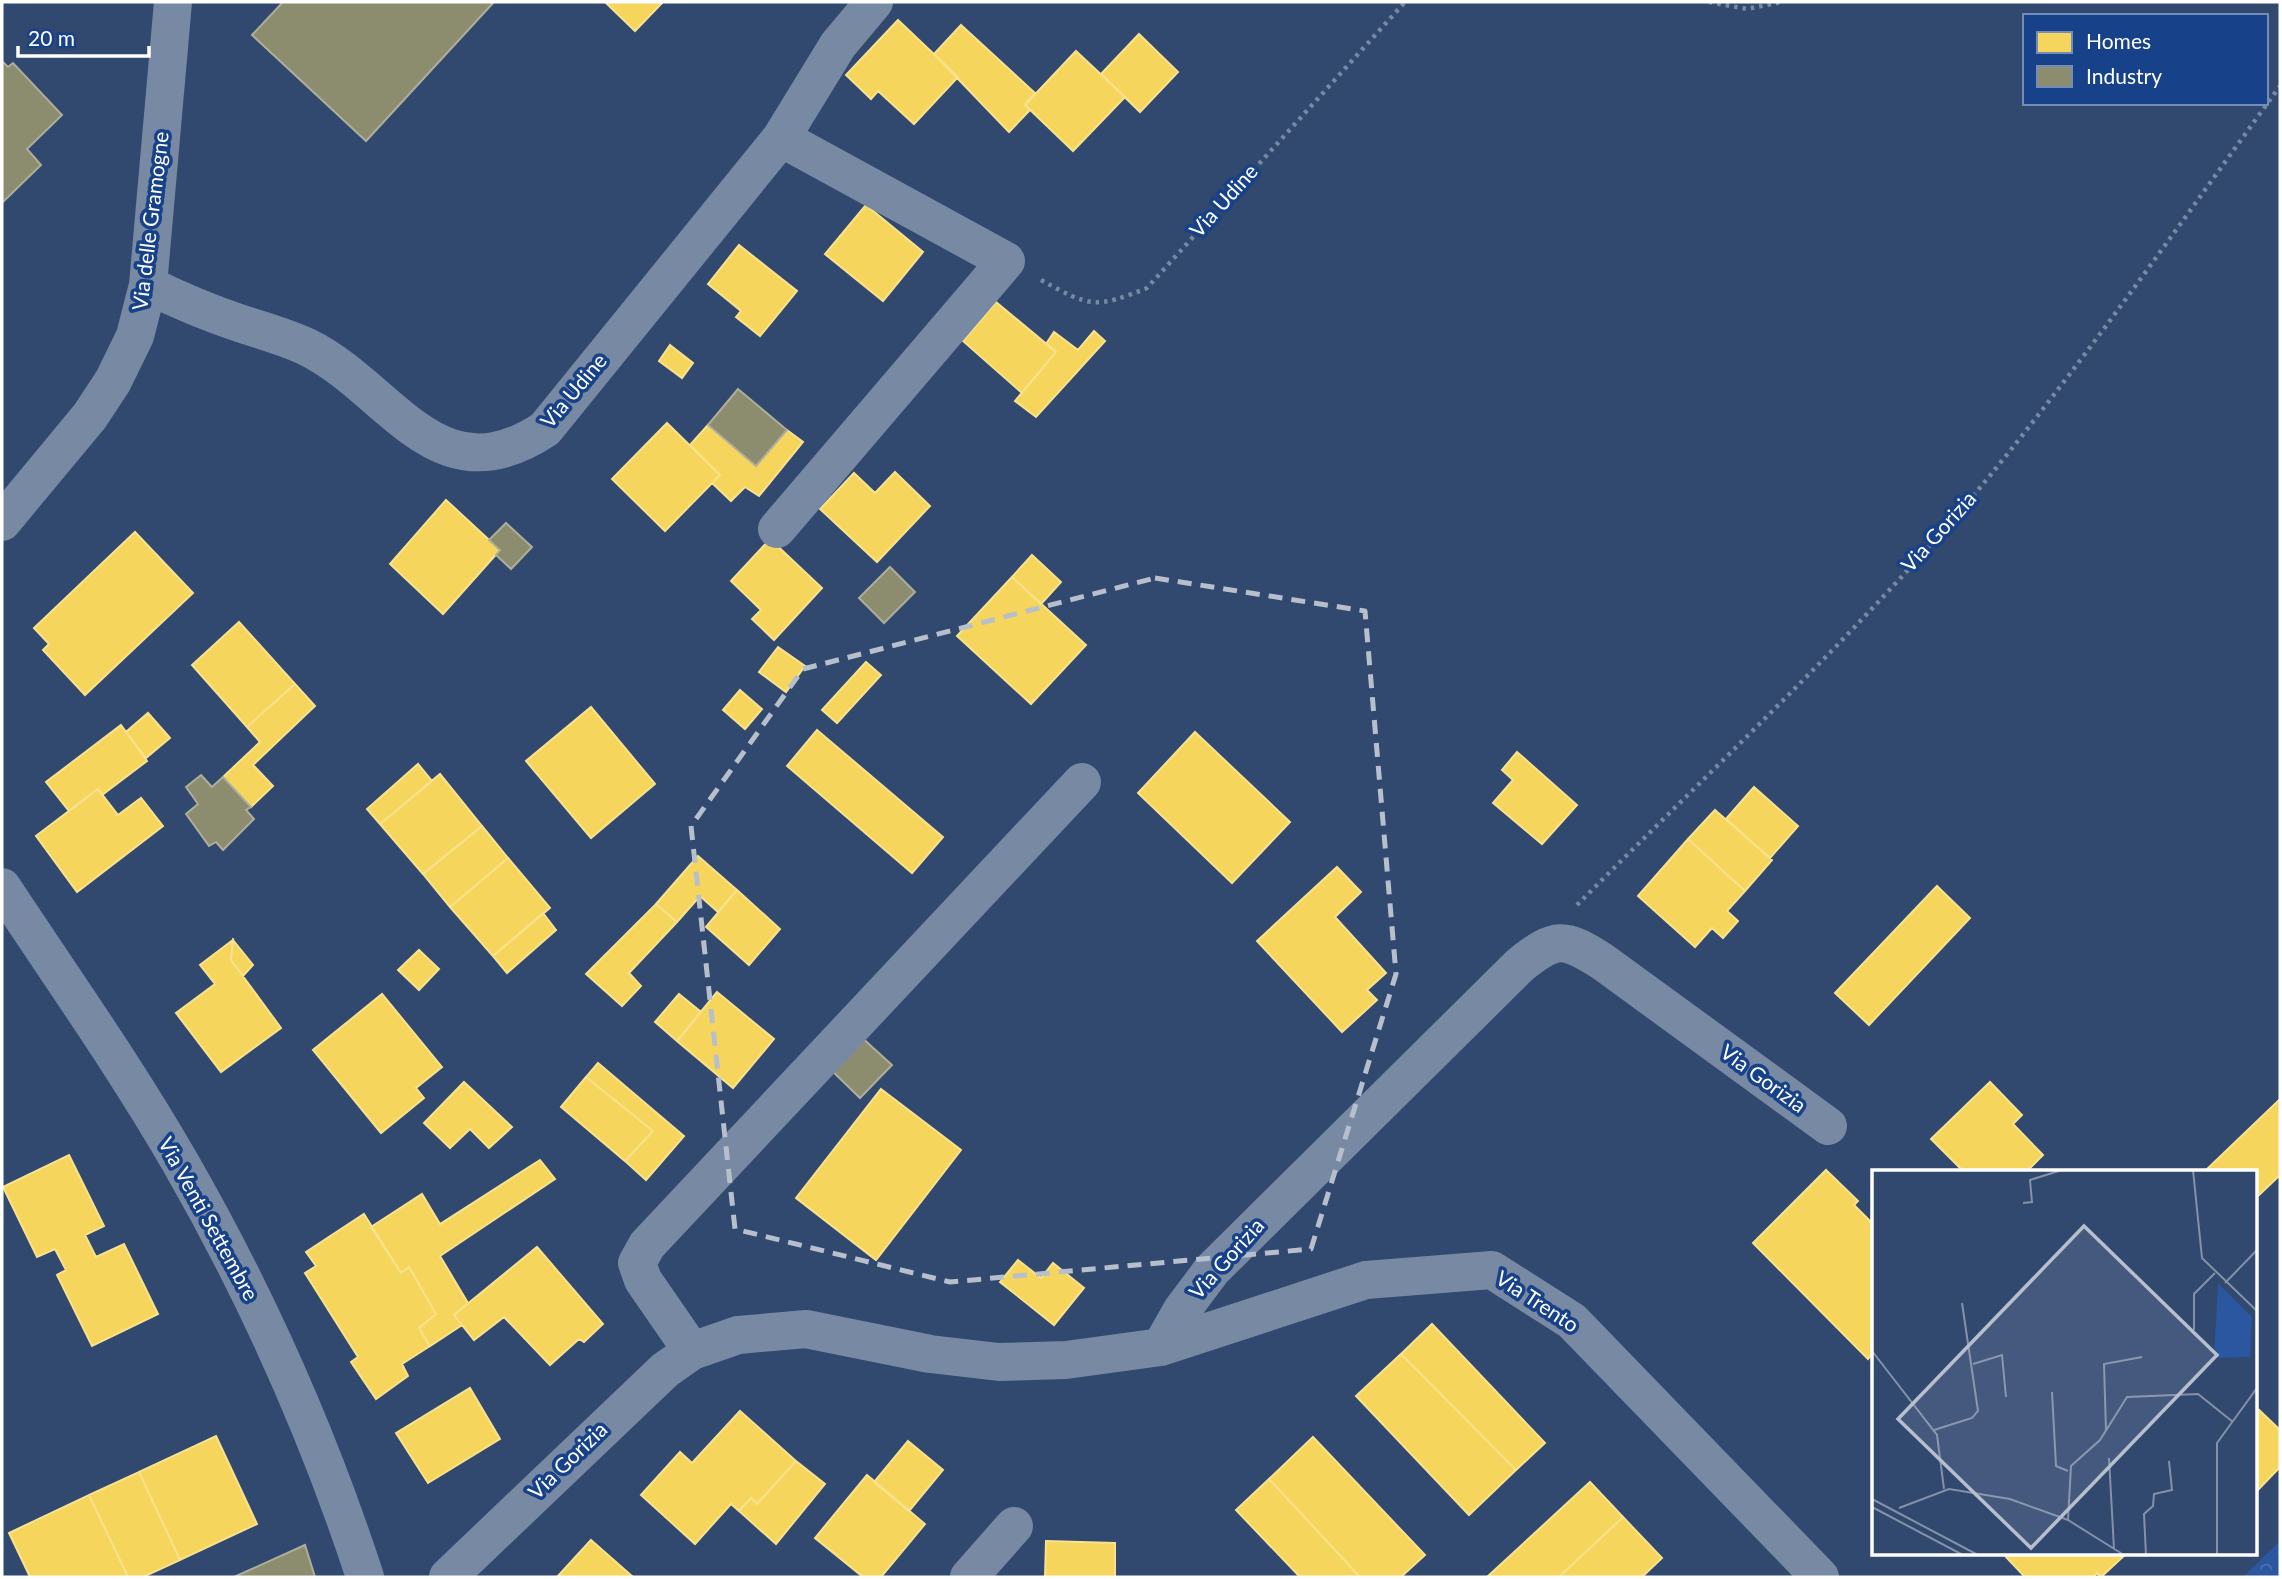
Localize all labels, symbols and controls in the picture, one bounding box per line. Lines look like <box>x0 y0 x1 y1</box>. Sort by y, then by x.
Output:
scale bar <box>18 14 149 58</box>
legend <box>2023 14 2268 105</box>
text: 20 m <box>28 25 75 50</box>
text: Homes <box>2086 28 2151 53</box>
text: Industry <box>2086 63 2162 88</box>
street label: Via delle Gramogne <box>126 130 173 312</box>
street label: Via Udine <box>1184 158 1262 242</box>
street label: Via Udine <box>534 348 611 432</box>
street label: Via Gorizia <box>1895 486 1981 576</box>
street label: Via Gorizia <box>1716 1038 1812 1117</box>
street label: Via Venti Settembre <box>154 1132 265 1304</box>
inset map <box>1872 1170 2258 1554</box>
street label: Via Gorizia <box>1183 1213 1269 1303</box>
street label: Via Trento <box>1492 1265 1584 1337</box>
street label: Via Gorizia <box>522 1416 612 1504</box>

